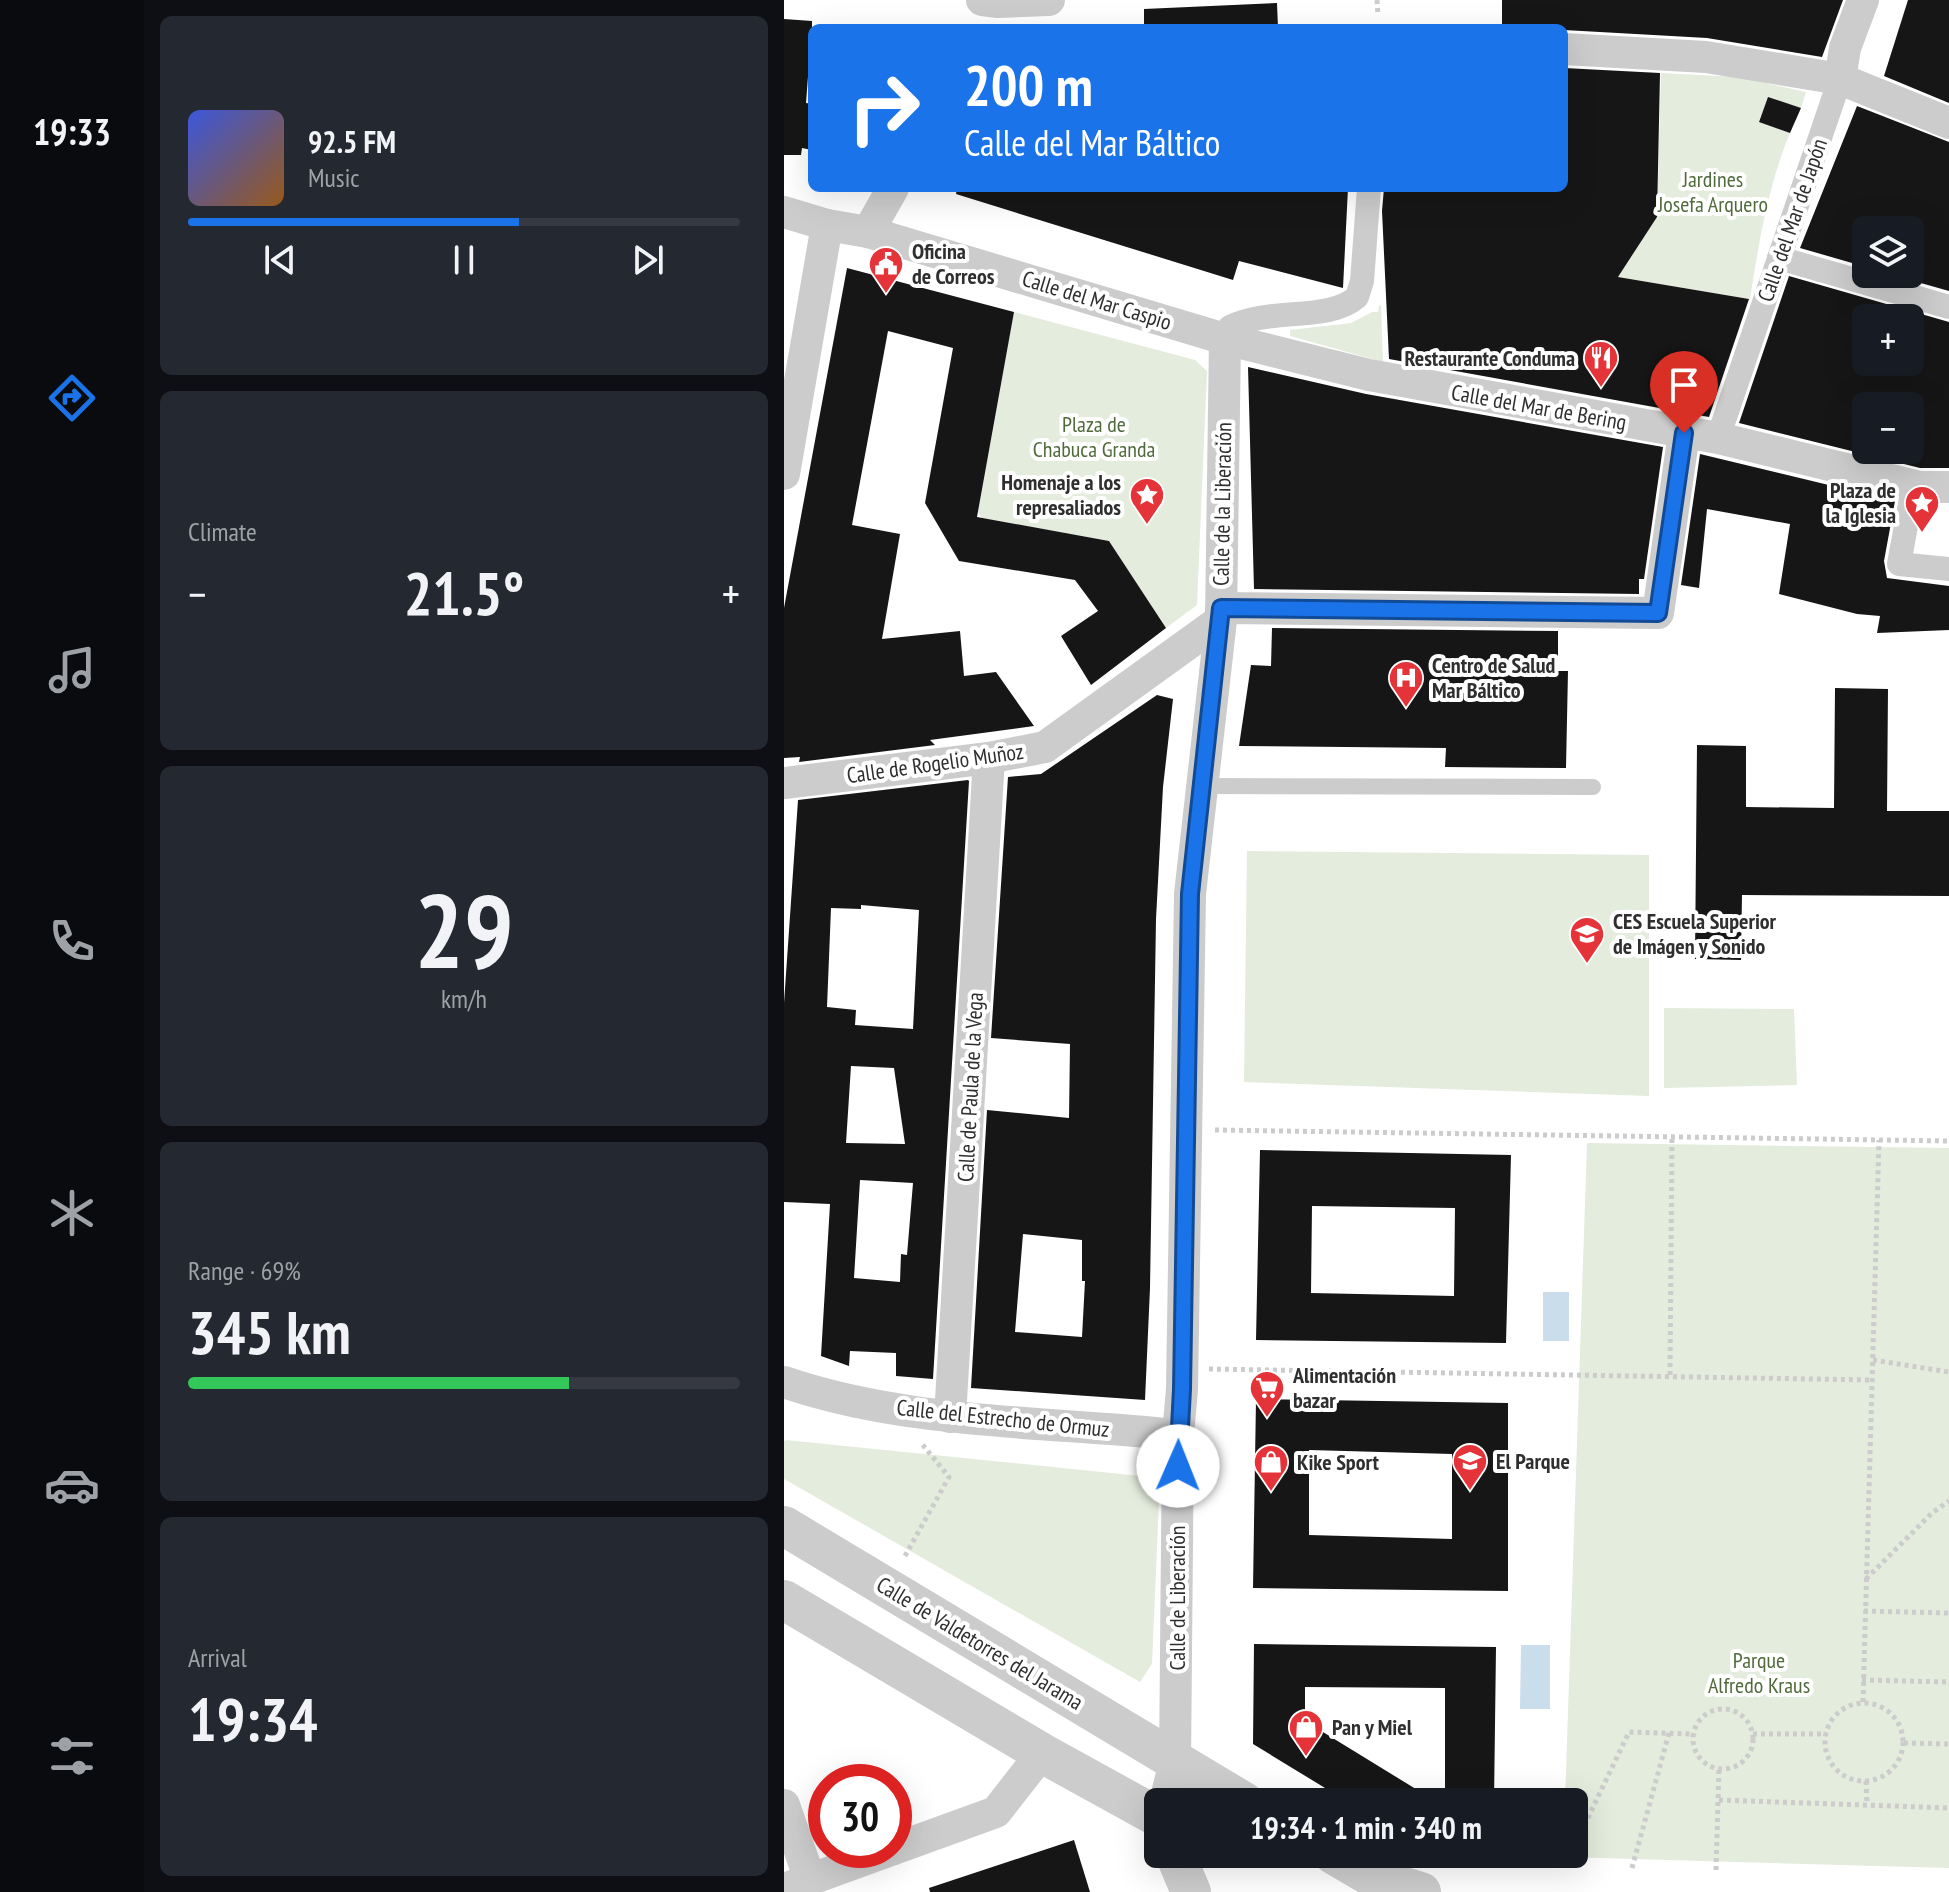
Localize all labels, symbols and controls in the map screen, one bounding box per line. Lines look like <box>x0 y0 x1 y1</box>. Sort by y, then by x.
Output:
text: 200 m <box>964 49 1093 121</box>
icon: right <box>832 56 936 160</box>
text: 19:33 <box>33 108 111 155</box>
text: Calle del Mar Báltico <box>964 119 1220 166</box>
text: 92.5 FM <box>308 122 396 161</box>
street label: Calle del Mar de Japón <box>1751 135 1833 305</box>
text: Music <box>308 161 360 194</box>
park label: Jardines Josefa Arquero <box>1657 165 1768 218</box>
map controls <box>1852 216 1924 464</box>
button: layers <box>1852 216 1924 288</box>
place label: Oficina de Correos <box>912 237 995 290</box>
icon: previous <box>258 238 302 282</box>
icon: pause <box>442 238 486 282</box>
icon: next <box>626 238 670 282</box>
public building icon: Oficina de Correos <box>867 245 905 295</box>
street label: Calle del Mar Caspio <box>1019 264 1175 336</box>
button: + <box>1852 304 1924 376</box>
restaurant icon: Restaurante Conduma <box>1582 339 1620 389</box>
place label: Restaurante Conduma <box>1405 344 1575 372</box>
pin <box>1650 351 1718 433</box>
icon: arrive <box>1662 363 1706 407</box>
icon: directions <box>44 370 100 426</box>
street label: Calle del Mar de Bering <box>1449 378 1629 436</box>
button: − <box>1852 392 1924 464</box>
park label: Plaza de Chabuca Granda <box>1033 410 1155 463</box>
street label: Calle de la Liberación <box>1207 422 1237 586</box>
place label: Homenaje a los represaliados <box>1001 468 1121 521</box>
place icon: Homenaje a los represaliados <box>1128 476 1166 526</box>
place label: Plaza de la Iglesia <box>1826 476 1896 529</box>
place icon: Plaza de la Iglesia <box>1903 484 1941 534</box>
text: Climate <box>188 515 257 548</box>
text: 21.5° <box>404 554 524 632</box>
text: − <box>188 565 206 622</box>
text: + <box>722 565 740 622</box>
icon: music <box>44 642 100 698</box>
place label: Centro de Salud Mar Báltico <box>1432 651 1555 704</box>
hospital icon: Centro de Salud Mar Báltico <box>1387 659 1425 709</box>
street label: Calle de Rogelio Muñoz <box>845 737 1025 789</box>
text: 29 <box>414 862 514 997</box>
place label: CES Escuela Superior de Imágen y Sonido <box>1613 907 1777 960</box>
icon: phone <box>44 913 100 969</box>
school or university icon: CES Escuela Superior de Imágen y Sonido <box>1568 915 1606 965</box>
text: km/h <box>441 982 487 1015</box>
street label: Calle de Paula de la Vega <box>951 991 989 1183</box>
icon: climate <box>44 1185 100 1241</box>
text: Range · 69% <box>188 1254 301 1287</box>
text: 345 km <box>188 1293 351 1371</box>
place label: Alimentación bazar <box>1292 1361 1396 1414</box>
supermarket icon: Alimentación bazar <box>1248 1369 1286 1419</box>
street label: Calle del Estrecho de Ormuz <box>895 1393 1111 1443</box>
position arrow <box>1136 1424 1220 1508</box>
school or university icon: El Parque <box>1451 1442 1489 1492</box>
shop icon: Kike Sport <box>1252 1443 1290 1493</box>
place label: El Parque <box>1496 1447 1570 1475</box>
place label: Kike Sport <box>1297 1448 1379 1476</box>
icon: car <box>44 1457 100 1513</box>
street label: Calle de Liberación <box>1163 1525 1191 1671</box>
street label: Calle de Valdetorres del Jarama <box>872 1570 1088 1716</box>
text: Arrival <box>188 1641 247 1674</box>
park label: Parque Alfredo Kraus <box>1708 1646 1810 1699</box>
text: 19:34 <box>188 1680 318 1758</box>
shop icon: Pan y Miel <box>1287 1708 1325 1758</box>
place label: Pan y Miel <box>1332 1713 1413 1741</box>
icon: filters <box>44 1728 100 1784</box>
speed limit sign: 30 <box>808 1764 912 1868</box>
text: 19:34 · 1 min · 340 m <box>1250 1808 1482 1847</box>

